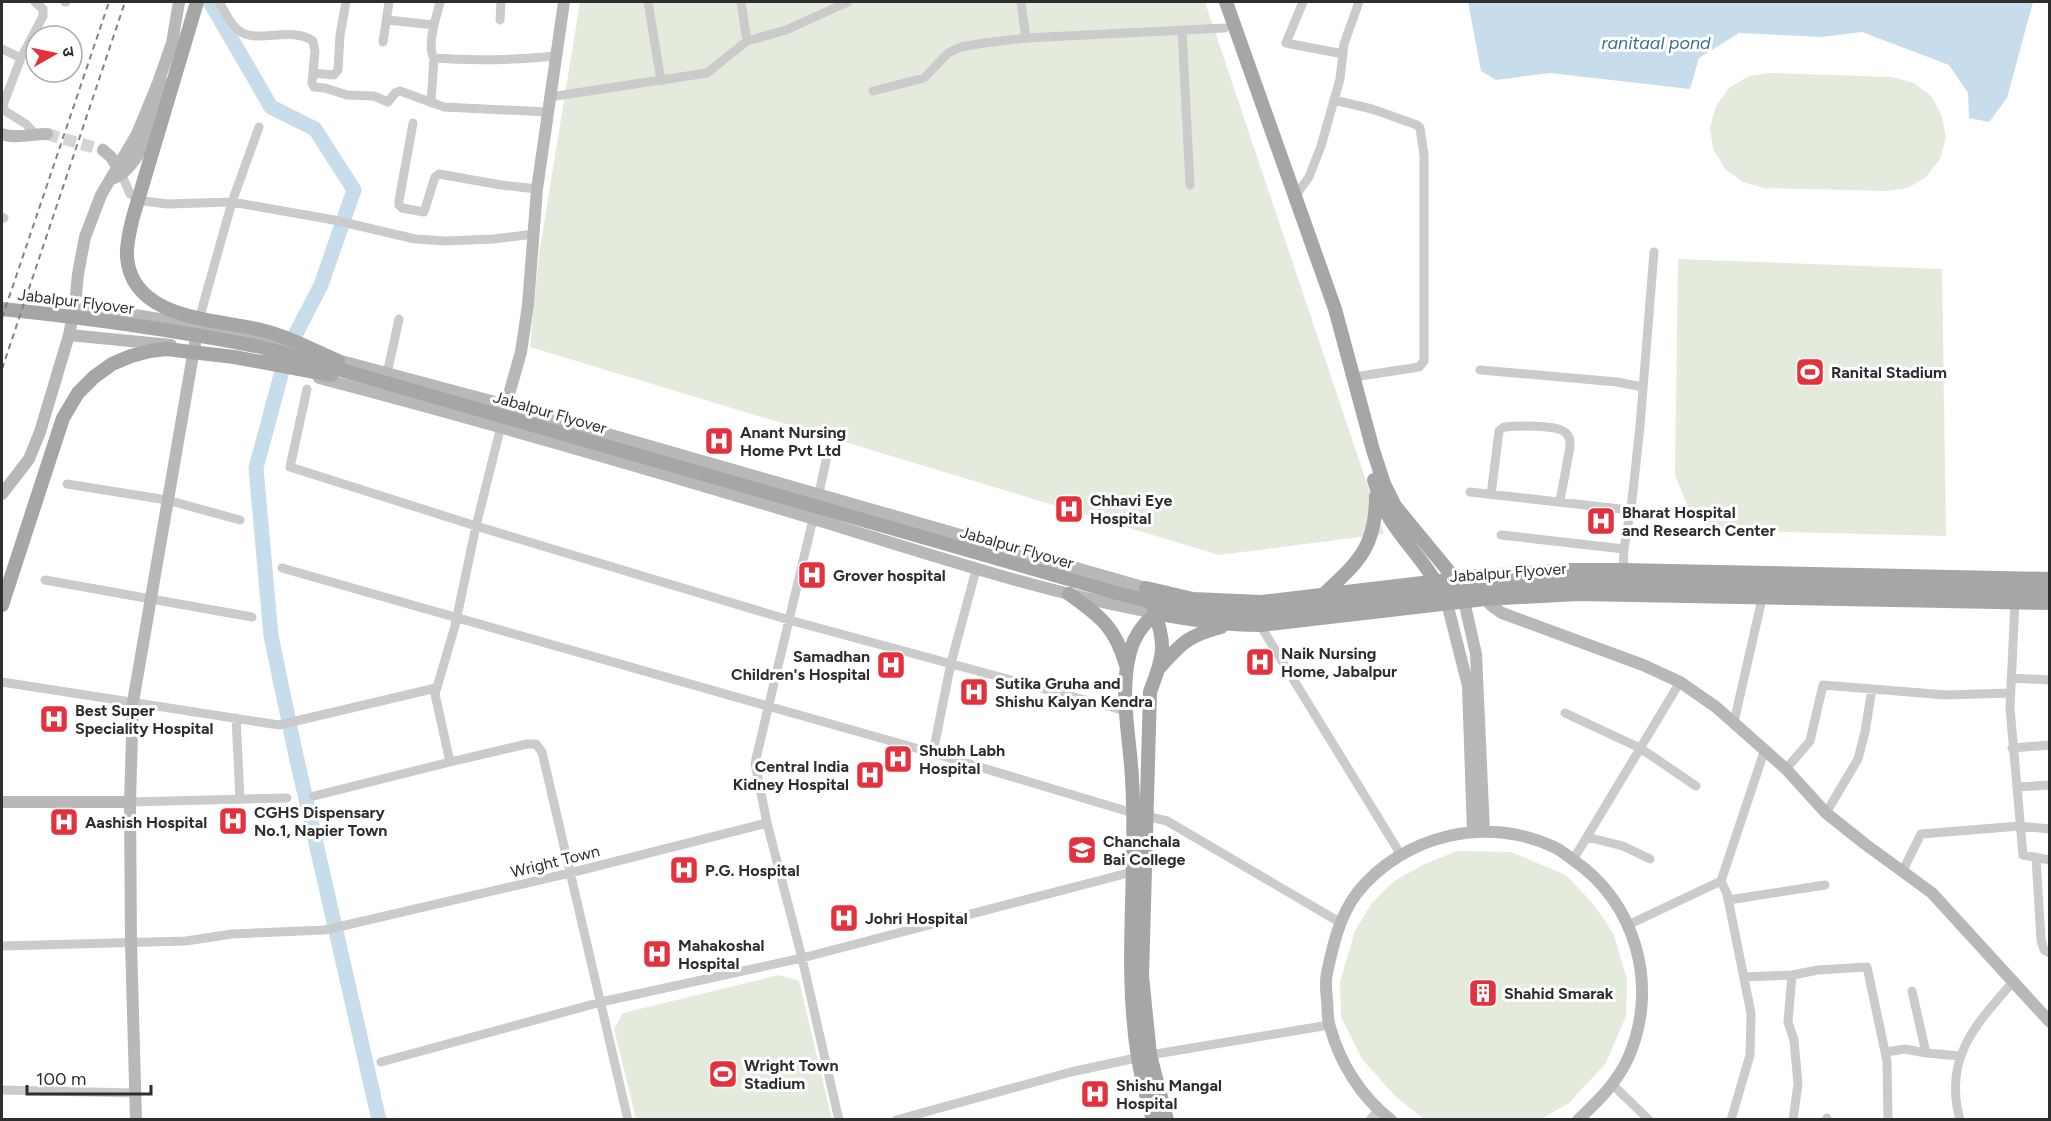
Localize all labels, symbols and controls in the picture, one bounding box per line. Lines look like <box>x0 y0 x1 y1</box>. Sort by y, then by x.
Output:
north arrow <box>24 24 84 84</box>
water label: ranitaal pond <box>1601 32 1711 54</box>
text: उ <box>58 46 79 58</box>
street label: Jabalpur Flyover <box>17 285 136 318</box>
sports icon: Ranital Stadium <box>1794 356 1826 388</box>
place label: Ranital Stadium <box>1831 363 1947 382</box>
street label: Jabalpur Flyover <box>491 387 609 438</box>
place label: Anant Nursing Home Pvt Ltd <box>740 423 846 460</box>
hospital icon: Anant Nursing Home Pvt Ltd <box>703 425 735 457</box>
place label: Chhavi Eye Hospital <box>1090 491 1172 528</box>
hospital icon: Chhavi Eye Hospital <box>1053 493 1085 525</box>
place label: Bharat Hospital and Research Center <box>1622 503 1775 540</box>
hospital icon: Bharat Hospital and Research Center <box>1585 505 1617 537</box>
street label: Jabalpur Flyover <box>958 522 1076 573</box>
hospital icon: Grover hospital <box>796 559 828 591</box>
street label: Jabalpur Flyover <box>1449 559 1568 586</box>
place label: Grover hospital <box>833 566 946 585</box>
place label: Naik Nursing Home, Jabalpur <box>1281 644 1397 681</box>
hospital icon: Naik Nursing Home, Jabalpur <box>1244 646 1276 678</box>
place label: Samadhan Children's Hospital <box>731 647 870 684</box>
hospital icon: Samadhan Children's Hospital <box>875 649 907 681</box>
place label: Sutika Gruha and Shishu Kalyan Kendra <box>995 674 1153 711</box>
hospital icon: Sutika Gruha and Shishu Kalyan Kendra <box>958 676 990 708</box>
place label: Best Super Speciality Hospital <box>75 701 214 738</box>
hospital icon: Best Super Speciality Hospital <box>38 703 70 735</box>
place label: Shubh Labh Hospital <box>919 741 1005 778</box>
hospital icon: Shubh Labh Hospital <box>882 743 914 775</box>
place label: Central India Kidney Hospital <box>733 757 849 794</box>
hospital icon: Central India Kidney Hospital <box>854 759 886 791</box>
place label: CGHS Dispensary No.1, Napier Town <box>254 803 387 840</box>
hospital icon: CGHS Dispensary No.1, Napier Town <box>217 805 249 837</box>
hospital icon: Aashish Hospital <box>48 806 80 838</box>
place label: Aashish Hospital <box>85 813 207 832</box>
place label: Chanchala Bai College <box>1103 832 1186 869</box>
school or university icon: Chanchala Bai College <box>1066 834 1098 866</box>
street label: Wright Town <box>509 841 602 882</box>
hospital icon: P.G. Hospital <box>668 854 700 886</box>
place label: P.G. Hospital <box>705 861 800 880</box>
hospital icon: Johri Hospital <box>828 902 860 934</box>
place label: Johri Hospital <box>865 909 968 928</box>
place label: Mahakoshal Hospital <box>678 936 764 973</box>
hospital icon: Mahakoshal Hospital <box>641 938 673 970</box>
building icon: Shahid Smarak <box>1467 977 1499 1009</box>
place label: Shahid Smarak <box>1504 984 1614 1003</box>
place label: Wright Town Stadium <box>744 1056 838 1093</box>
scale bar <box>27 1058 152 1096</box>
sports icon: Wright Town Stadium <box>707 1058 739 1090</box>
text: 100 m <box>36 1068 86 1090</box>
place label: Shishu Mangal Hospital <box>1116 1076 1222 1113</box>
hospital icon: Shishu Mangal Hospital <box>1079 1078 1111 1110</box>

